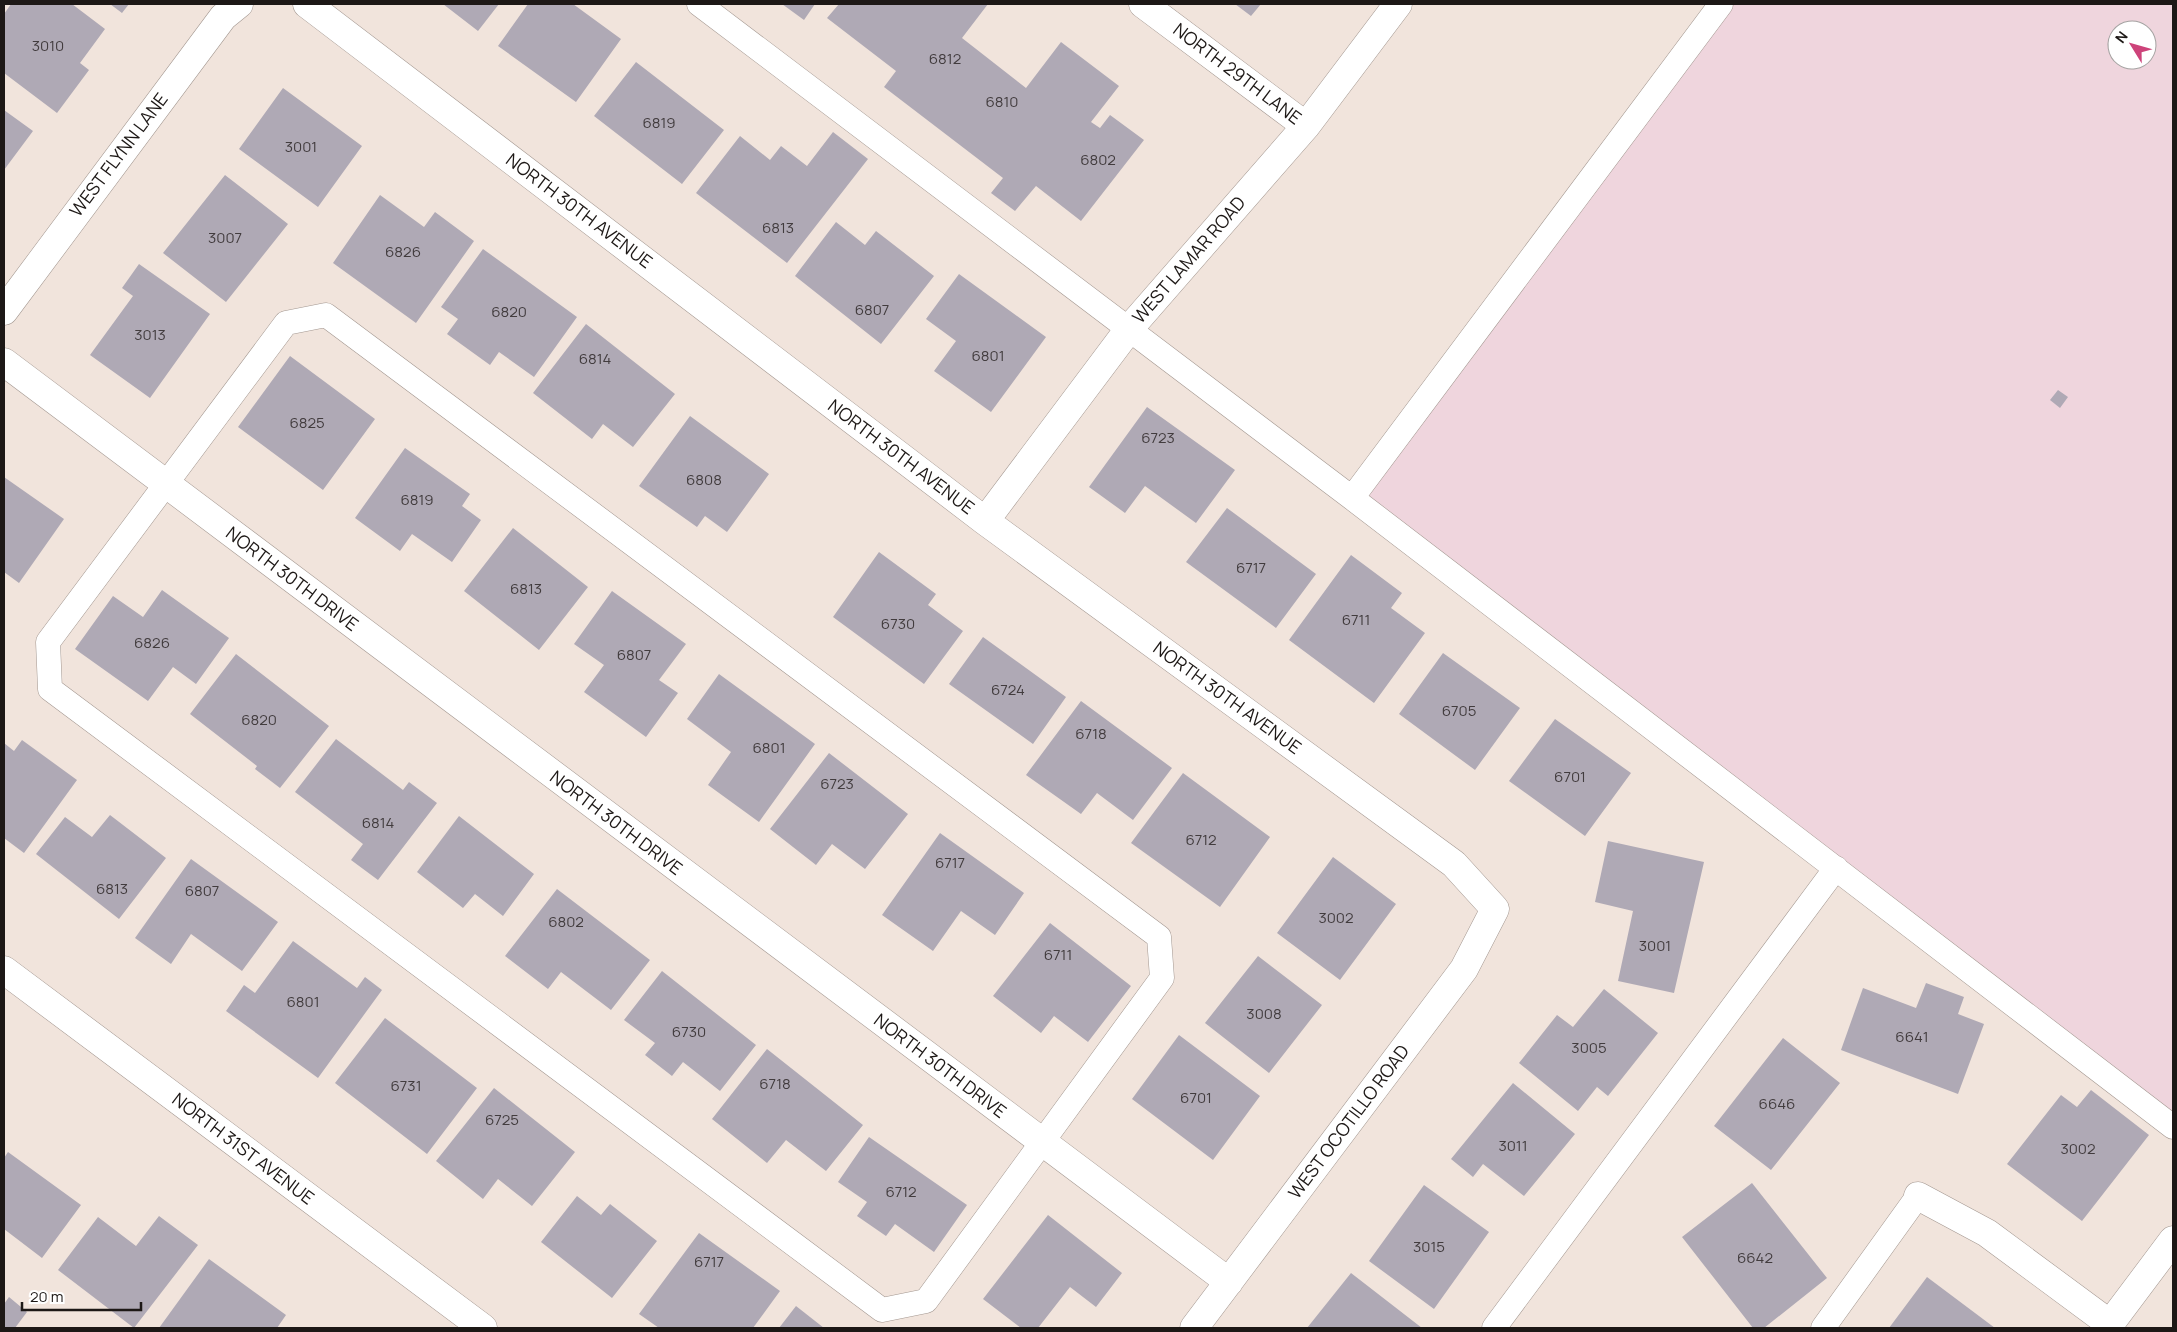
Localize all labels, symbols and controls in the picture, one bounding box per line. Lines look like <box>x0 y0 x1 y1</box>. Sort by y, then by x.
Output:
street label: NORTH 29TH LANE <box>1169 17 1307 129</box>
north arrow <box>2107 20 2157 70</box>
text: N <box>2111 27 2132 47</box>
house number: 3010 <box>32 35 64 56</box>
house number: 6812 <box>929 48 961 69</box>
street label: WEST FLYNN LANE <box>64 88 173 221</box>
house number: 6810 <box>985 91 1019 112</box>
house number: 6819 <box>642 112 676 133</box>
house number: 3001 <box>285 136 317 157</box>
street label: NORTH 30TH AVENUE <box>502 147 658 273</box>
house number: 6802 <box>1080 149 1116 170</box>
street label: WEST LAMAR ROAD <box>1126 191 1250 328</box>
house number: 6813 <box>762 217 794 238</box>
house number: 3007 <box>208 227 242 248</box>
house number: 6826 <box>385 241 421 262</box>
house number: 6807 <box>855 299 889 320</box>
house number: 6820 <box>491 301 527 322</box>
house number: 3013 <box>134 324 166 345</box>
house number: 6801 <box>971 345 1005 366</box>
house number: 6814 <box>579 348 612 369</box>
street label: NORTH 30TH AVENUE <box>824 393 980 519</box>
house number: 6825 <box>289 412 325 433</box>
house number: 6723 <box>1141 427 1175 448</box>
house number: 6808 <box>686 469 722 490</box>
house number: 6819 <box>400 489 434 510</box>
street label: NORTH 30TH DRIVE <box>222 521 364 636</box>
house number: 6717 <box>1236 557 1266 578</box>
house number: 6813 <box>510 578 542 599</box>
house number: 6711 <box>1342 609 1370 630</box>
house number: 6730 <box>881 613 915 634</box>
house number: 6826 <box>134 632 170 653</box>
street label: NORTH 30TH AVENUE <box>1149 635 1306 759</box>
house number: 6807 <box>617 644 651 665</box>
house number: 6724 <box>991 679 1025 700</box>
house number: 6705 <box>1442 700 1476 721</box>
house number: 6820 <box>241 709 277 730</box>
house number: 6718 <box>1075 723 1107 744</box>
house number: 6801 <box>752 737 786 758</box>
street label: NORTH 30TH DRIVE <box>546 765 688 880</box>
house number: 6701 <box>1554 766 1586 787</box>
house number: 6723 <box>820 773 854 794</box>
house number: 6814 <box>362 812 395 833</box>
house number: 6712 <box>1185 829 1217 850</box>
house number: 6717 <box>935 852 965 873</box>
house number: 6813 <box>96 878 128 899</box>
house number: 6807 <box>185 880 219 901</box>
house number: 3002 <box>1318 907 1354 928</box>
house number: 6802 <box>548 911 584 932</box>
house number: 3001 <box>1639 935 1671 956</box>
house number: 6711 <box>1044 944 1072 965</box>
house number: 6801 <box>286 991 320 1012</box>
house number: 3008 <box>1246 1003 1282 1024</box>
street label: NORTH 30TH DRIVE <box>870 1008 1012 1123</box>
house number: 6730 <box>672 1021 706 1042</box>
house number: 6641 <box>1895 1026 1929 1047</box>
house number: 3005 <box>1571 1037 1607 1058</box>
street label: WEST OCOTILLO ROAD <box>1282 1039 1414 1203</box>
house number: 6718 <box>759 1073 791 1094</box>
house number: 6731 <box>391 1075 421 1096</box>
street label: NORTH 31ST AVENUE <box>168 1087 319 1209</box>
house number: 6701 <box>1180 1087 1212 1108</box>
house number: 6646 <box>1759 1093 1795 1114</box>
house number: 6725 <box>485 1109 519 1130</box>
house number: 3011 <box>1498 1135 1528 1156</box>
house number: 3002 <box>2060 1138 2096 1159</box>
house number: 6712 <box>885 1181 917 1202</box>
house number: 3015 <box>1413 1236 1445 1257</box>
house number: 6642 <box>1737 1247 1773 1268</box>
house number: 6717 <box>694 1251 724 1272</box>
scale bar <box>22 1280 141 1312</box>
text: 20 m <box>30 1286 63 1307</box>

